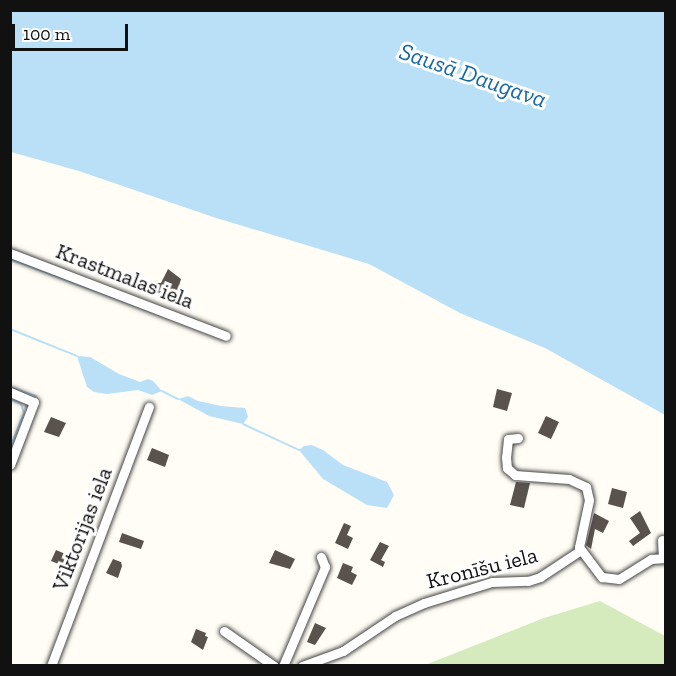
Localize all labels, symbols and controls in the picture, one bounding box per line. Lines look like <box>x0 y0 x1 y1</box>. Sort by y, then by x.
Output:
scale bar <box>15 12 130 50</box>
text: 100 m <box>23 23 70 45</box>
water label: Sausā Daugava <box>396 36 550 114</box>
street label: Krastmalas iela <box>52 238 198 314</box>
street label: Viktorijas iela <box>46 464 118 594</box>
street label: Kronīšu iela <box>424 541 540 595</box>

